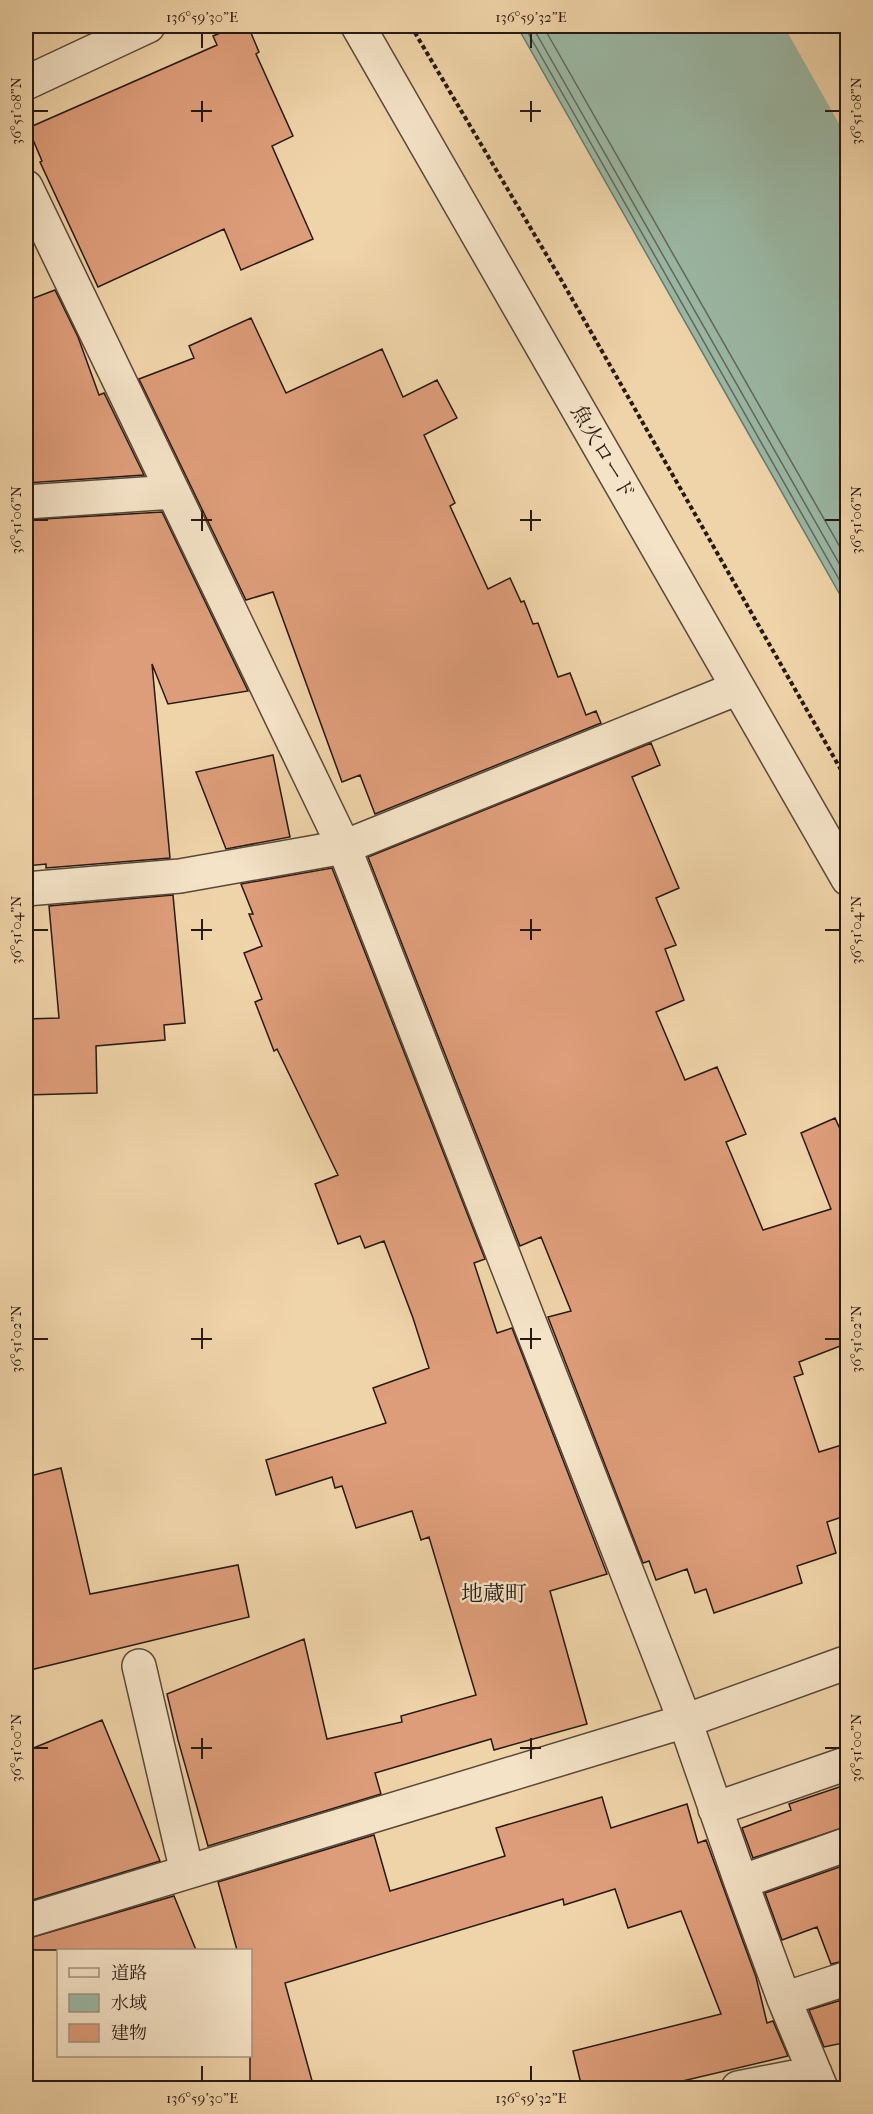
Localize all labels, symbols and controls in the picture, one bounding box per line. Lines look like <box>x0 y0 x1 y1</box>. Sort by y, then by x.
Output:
text: 136°59'30"E <box>166 8 238 26</box>
text: 136°59'32"E <box>495 8 567 26</box>
text: 36°51'08"N <box>7 76 25 145</box>
text: 36°51'08"N <box>847 76 865 145</box>
street label: 魚火ロード <box>566 401 640 503</box>
text: 36°51'06"N <box>7 485 25 554</box>
text: 36°51'06"N <box>847 485 865 554</box>
text: 36°51'04"N <box>7 895 25 964</box>
text: 36°51'04"N <box>847 895 865 964</box>
text: 36°51'02"N <box>7 1304 25 1373</box>
text: 36°51'02"N <box>847 1304 865 1373</box>
district label: 地蔵町 <box>461 1581 527 1607</box>
text: 36°51'00"N <box>7 1713 25 1782</box>
text: 36°51'00"N <box>847 1713 865 1782</box>
legend <box>57 1949 252 2057</box>
text: 道路 <box>111 1963 147 1984</box>
text: 水域 <box>111 1993 147 2014</box>
text: 建物 <box>111 2023 147 2044</box>
text: 136°59'30"E <box>166 2089 238 2107</box>
text: 136°59'32"E <box>495 2089 567 2107</box>

